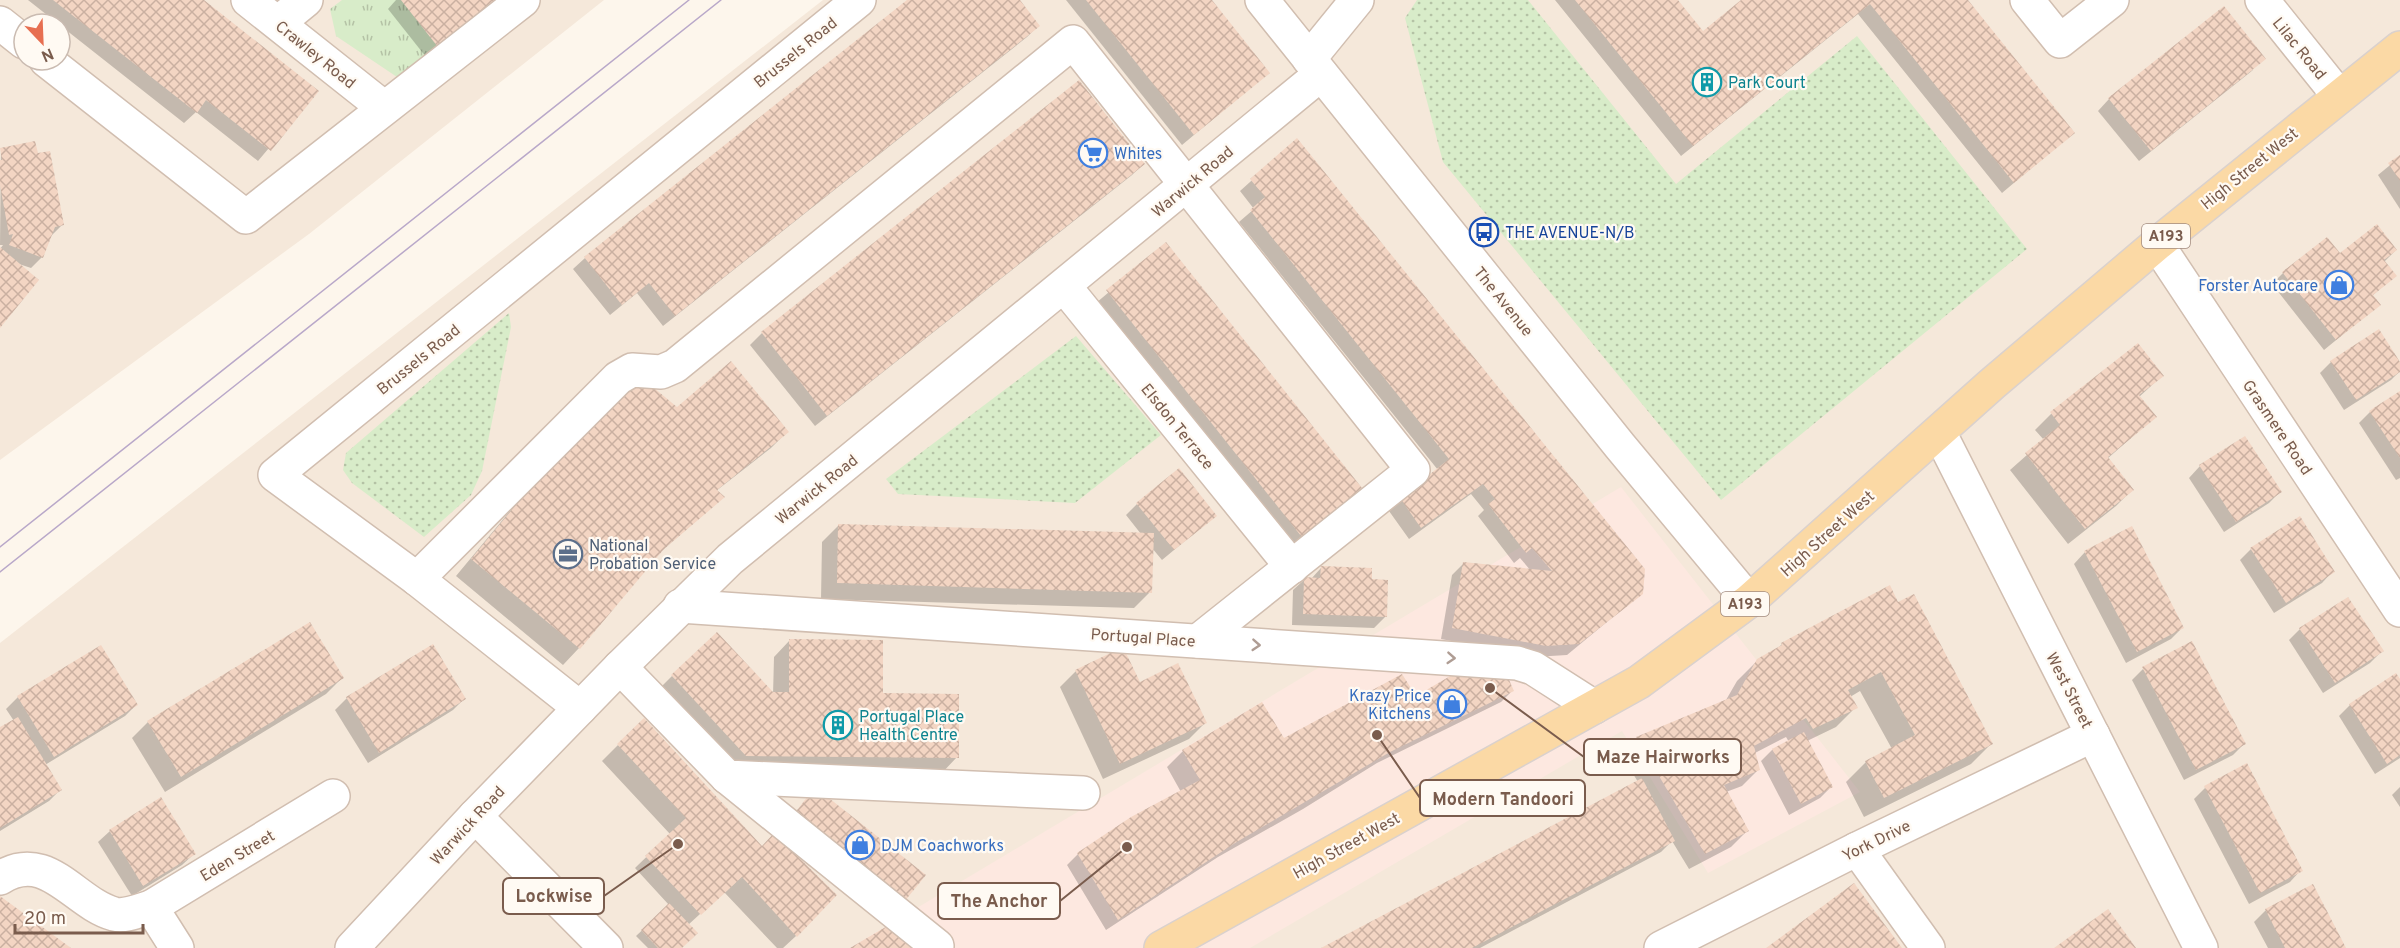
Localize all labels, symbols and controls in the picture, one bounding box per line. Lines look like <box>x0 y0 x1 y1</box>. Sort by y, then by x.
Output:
north arrow <box>12 12 72 72</box>
street label: Brussels Road <box>751 14 842 93</box>
street label: Lilac Road <box>2267 14 2330 85</box>
street label: Crawley Road <box>270 17 359 94</box>
text: N <box>38 43 56 65</box>
building icon: Park Court <box>1691 66 1723 98</box>
place label: Park Court <box>1728 74 1806 94</box>
street label: High Street West <box>2198 124 2303 215</box>
supermarket icon: Whites <box>1077 137 1109 169</box>
street label: Warwick Road <box>1148 143 1238 223</box>
place label: Whites <box>1114 145 1162 165</box>
bus stop icon: THE AVENUE-N/B <box>1468 216 1500 248</box>
place label: THE AVENUE-N/B <box>1505 224 1635 244</box>
road number: A193 <box>2142 224 2190 248</box>
street label: The Avenue <box>1468 263 1537 341</box>
shop icon: Forster Autocare <box>2323 269 2355 301</box>
place label: Forster Autocare <box>2198 277 2318 297</box>
street label: Brussels Road <box>374 321 465 400</box>
street label: Grasmere Road <box>2237 377 2316 480</box>
street label: Elsdon Terrace <box>1136 380 1217 474</box>
street label: Warwick Road <box>772 451 863 530</box>
street label: High Street West <box>1777 487 1879 582</box>
place label: National Probation Service <box>589 537 716 575</box>
office icon: National Probation Service <box>552 538 584 570</box>
road number: A193 <box>1721 592 1769 616</box>
street label: Portugal Place <box>1090 625 1196 653</box>
one-way arrow <box>1252 638 1261 651</box>
street label: West Street <box>2041 649 2096 732</box>
one-way arrow <box>1446 652 1455 665</box>
place label: Krazy Price Kitchens <box>1349 687 1431 725</box>
shop icon: Krazy Price Kitchens <box>1436 688 1468 720</box>
place label: Portugal Place Health Centre <box>859 708 964 746</box>
building icon: Portugal Place Health Centre <box>822 709 854 741</box>
callout: Maze Hairworks <box>1584 739 1741 775</box>
text: Maze Hairworks <box>1596 747 1730 770</box>
callout: Modern Tandoori <box>1420 780 1585 816</box>
street label: Warwick Road <box>427 783 510 870</box>
text: Modern Tandoori <box>1432 789 1574 812</box>
street label: High Street West <box>1290 809 1404 884</box>
street label: York Drive <box>1839 817 1914 867</box>
street label: Eden Street <box>197 827 279 887</box>
shop icon: DJM Coachworks <box>844 829 876 861</box>
place label: DJM Coachworks <box>881 837 1004 857</box>
callout: Lockwise <box>503 878 604 914</box>
callout: The Anchor <box>938 883 1060 919</box>
text: Lockwise <box>515 886 593 909</box>
text: The Anchor <box>950 891 1048 914</box>
scale bar <box>15 897 142 935</box>
text: 20 m <box>24 908 66 931</box>

